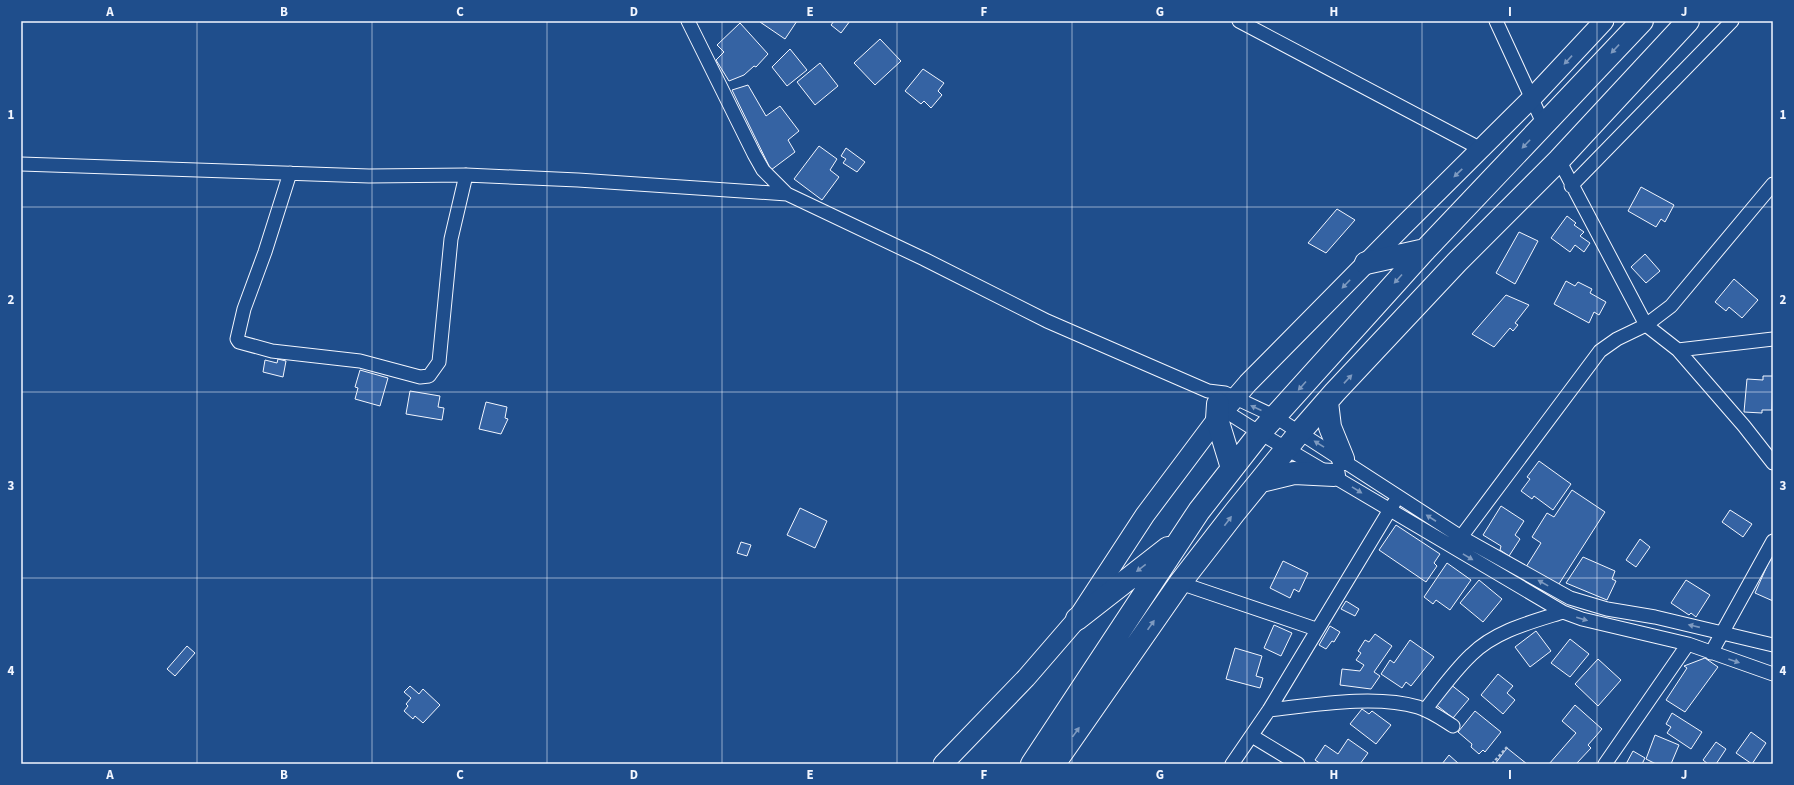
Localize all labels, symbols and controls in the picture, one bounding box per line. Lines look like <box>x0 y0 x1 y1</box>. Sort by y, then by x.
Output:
text: A <box>105 3 114 21</box>
text: B <box>280 3 288 21</box>
text: C <box>456 3 464 21</box>
text: D <box>630 3 638 21</box>
text: E <box>806 3 814 21</box>
text: F <box>981 3 988 21</box>
text: G <box>1156 3 1164 21</box>
text: H <box>1330 3 1338 21</box>
text: I <box>1508 3 1512 21</box>
text: J <box>1681 3 1687 21</box>
one-way arrow <box>1610 44 1620 54</box>
one-way arrow <box>1563 55 1573 65</box>
text: 1 <box>8 106 15 124</box>
text: 1 <box>1780 106 1787 124</box>
one-way arrow <box>1521 139 1531 149</box>
one-way arrow <box>1453 168 1463 178</box>
one-way arrow <box>1394 274 1403 284</box>
one-way arrow <box>1341 279 1350 289</box>
text: 2 <box>8 291 15 309</box>
text: 2 <box>1780 291 1787 309</box>
one-way arrow <box>1343 373 1352 384</box>
one-way arrow <box>1297 381 1306 391</box>
one-way arrow <box>1250 405 1262 411</box>
one-way arrow <box>1313 441 1325 448</box>
text: 3 <box>8 477 15 495</box>
text: 3 <box>1780 477 1787 495</box>
one-way arrow <box>1351 486 1363 493</box>
one-way arrow <box>1426 514 1436 522</box>
one-way arrow <box>1224 515 1232 526</box>
one-way arrow <box>1463 553 1473 561</box>
one-way arrow <box>1136 564 1147 573</box>
one-way arrow <box>1538 580 1549 586</box>
one-way arrow <box>1576 616 1588 622</box>
one-way arrow <box>1147 620 1155 631</box>
one-way arrow <box>1688 623 1700 629</box>
one-way arrow <box>1728 658 1740 664</box>
text: 4 <box>8 662 15 680</box>
text: 4 <box>1780 662 1787 680</box>
one-way arrow <box>1072 727 1080 737</box>
text: A <box>105 766 114 784</box>
text: B <box>280 766 288 784</box>
text: C <box>456 766 464 784</box>
text: D <box>630 766 638 784</box>
text: E <box>806 766 814 784</box>
text: F <box>981 766 988 784</box>
text: G <box>1156 766 1164 784</box>
text: H <box>1330 766 1338 784</box>
text: I <box>1508 766 1512 784</box>
text: J <box>1681 766 1687 784</box>

